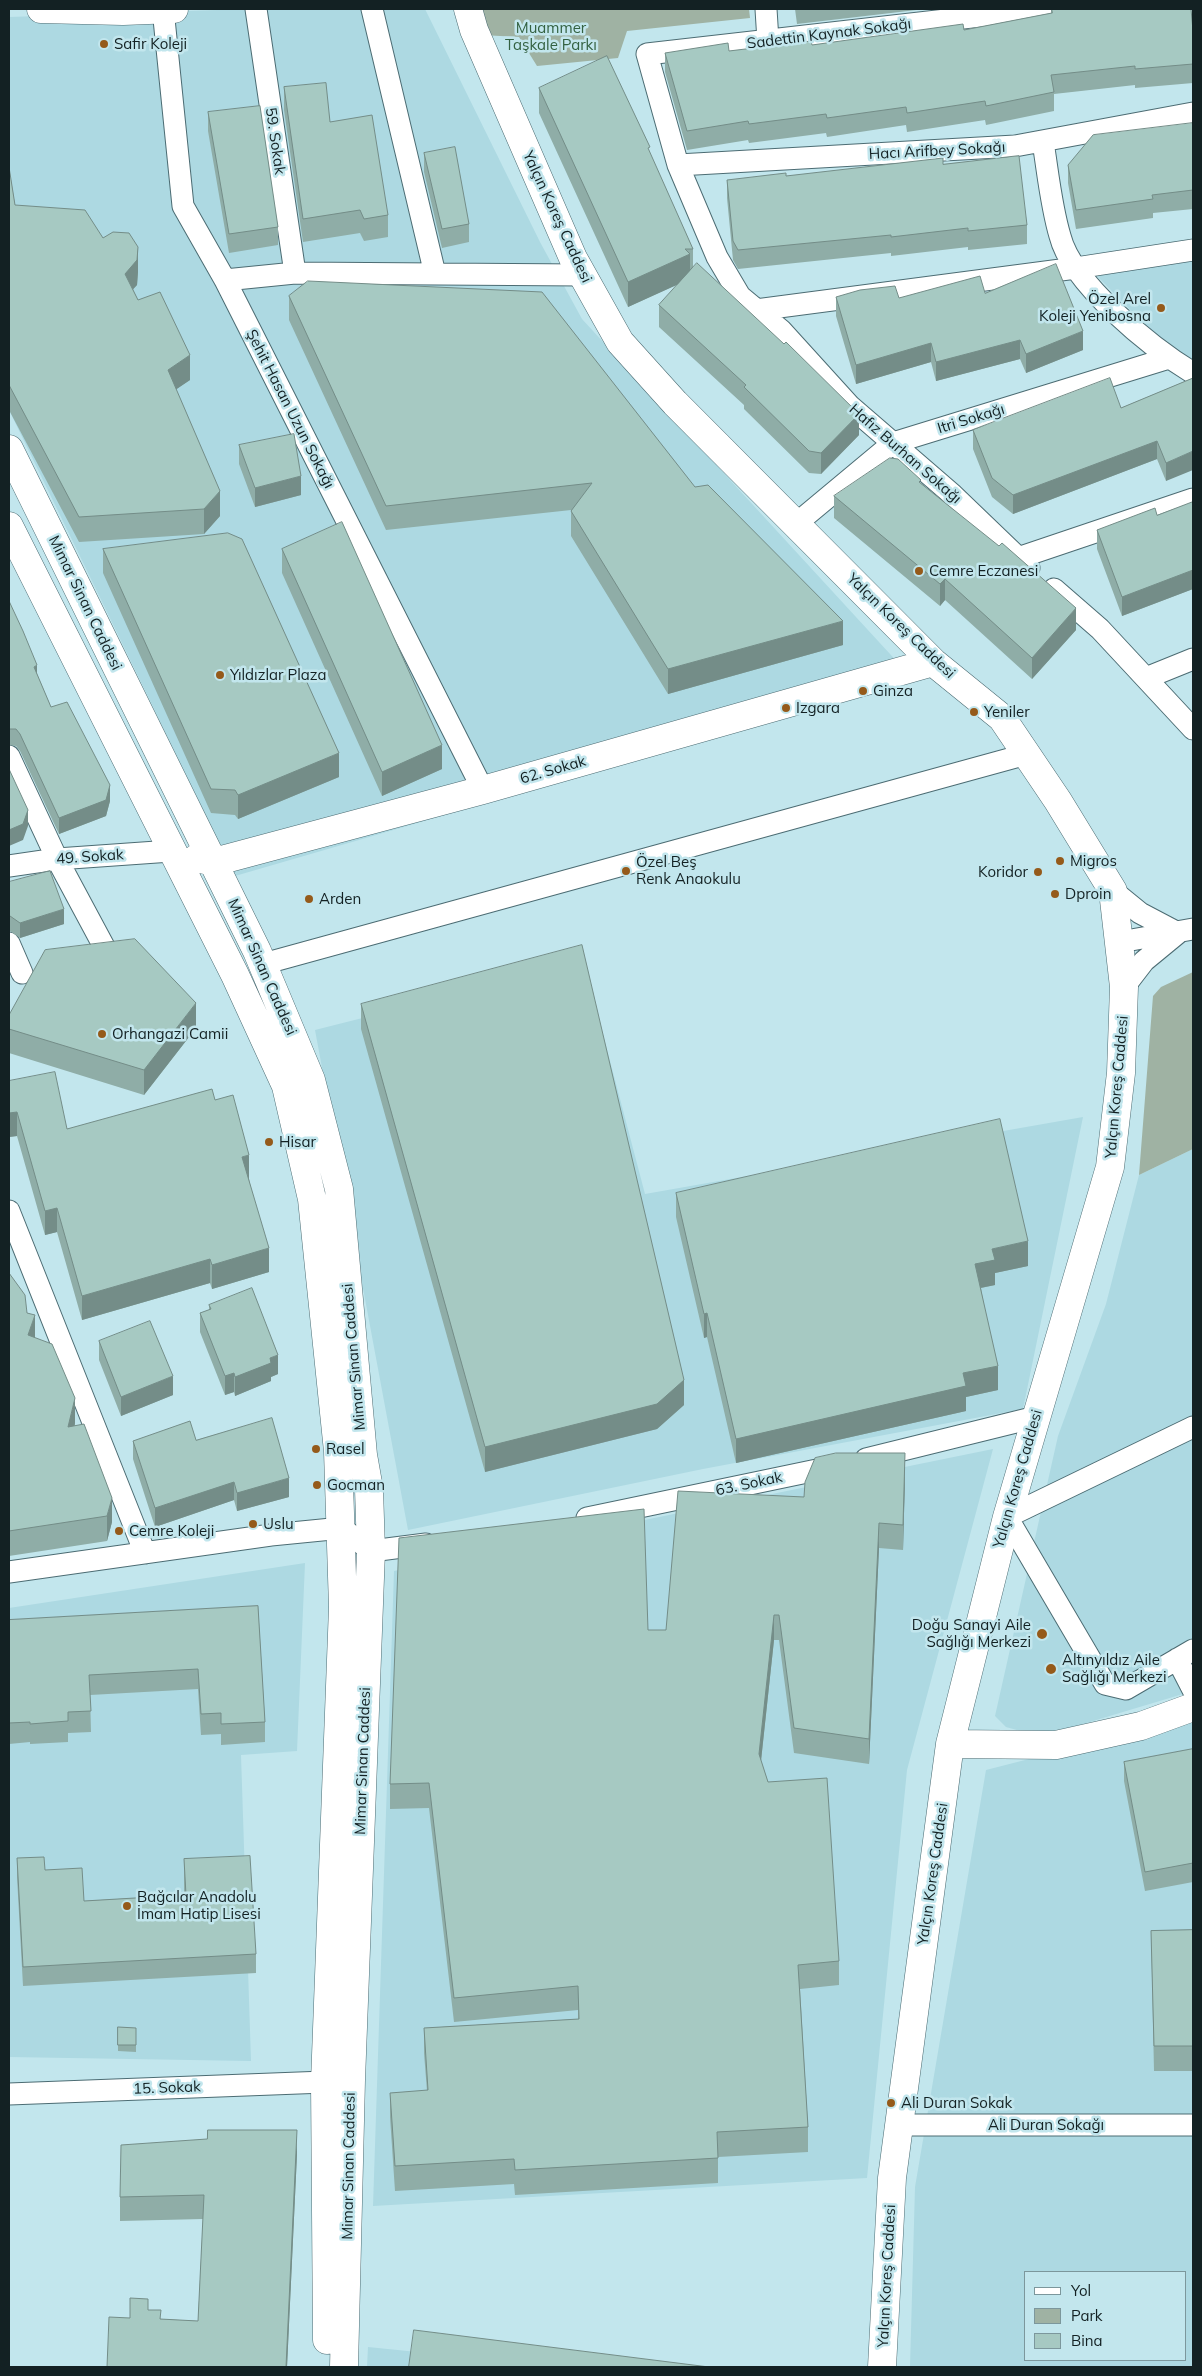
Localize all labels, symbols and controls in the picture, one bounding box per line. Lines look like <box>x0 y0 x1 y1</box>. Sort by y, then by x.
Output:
street label: Sadettin Kaynak Sokağı <box>746 15 912 53</box>
park label: Muammer Taşkale Parkı <box>505 19 597 54</box>
place label: Safir Koleji <box>114 35 187 53</box>
marker: Safir Koleji <box>98 38 110 50</box>
street label: 59. Sokak <box>261 106 289 176</box>
street label: Hacı Arifbey Sokağı <box>868 138 1006 164</box>
street label: Yalçın Koreş Caddesi <box>519 148 595 286</box>
place label: Özel Arel Koleji Yenibosna <box>1039 290 1151 325</box>
marker: Özel Arel Koleji Yenibosna <box>1155 302 1167 314</box>
street label: Şehit Hasan Uzun Sokağı <box>242 327 338 491</box>
street label: Hafız Burhan Sokağı <box>845 400 965 508</box>
street label: Itri Sokağı <box>935 400 1007 438</box>
street label: Mimar Sinan Caddesi <box>45 533 125 673</box>
place label: Cemre Eczanesi <box>929 562 1038 580</box>
marker: Cemre Eczanesi <box>913 565 925 577</box>
street label: Yalçın Koreş Caddesi <box>843 570 959 682</box>
place label: Yıldızlar Plaza <box>230 666 326 684</box>
marker: Yıldızlar Plaza <box>214 669 226 681</box>
place label: Ginza <box>873 682 913 700</box>
marker: Ginza <box>857 685 869 697</box>
place label: Izgara <box>796 699 840 717</box>
marker: Izgara <box>780 702 792 714</box>
place label: Yeniler <box>984 703 1030 721</box>
marker: Yeniler <box>968 706 980 718</box>
street label: 62. Sokak <box>518 752 588 788</box>
street label: 49. Sokak <box>56 846 124 868</box>
place label: Migros <box>1070 852 1117 870</box>
place label: Özel Beş Renk Anaokulu <box>636 853 741 888</box>
marker: Migros <box>1054 855 1066 867</box>
place label: Koridor <box>978 863 1028 881</box>
marker: Özel Beş Renk Anaokulu <box>620 865 632 877</box>
marker: Koridor <box>1032 866 1044 878</box>
place label: Dproin <box>1065 885 1111 903</box>
marker: Dproin <box>1049 888 1061 900</box>
place label: Arden <box>319 890 361 908</box>
marker: Arden <box>303 893 315 905</box>
street label: Mimar Sinan Caddesi <box>224 896 300 1038</box>
street label: Yalçın Koreş Caddesi <box>1102 1015 1132 1159</box>
place label: Orhangazi Camii <box>112 1025 228 1043</box>
marker: Orhangazi Camii <box>96 1028 108 1040</box>
place label: Hisar <box>279 1133 316 1151</box>
marker: Hisar <box>263 1136 275 1148</box>
street label: Mimar Sinan Caddesi <box>339 1283 369 1431</box>
street label: Yalçın Koreş Caddesi <box>990 1408 1046 1550</box>
place label: Rasel <box>326 1440 365 1458</box>
marker: Rasel <box>310 1443 322 1455</box>
street label: 63. Sokak <box>714 1468 784 1500</box>
place label: Gocman <box>327 1476 385 1494</box>
marker: Gocman <box>311 1479 323 1491</box>
place label: Uslu <box>263 1515 294 1533</box>
marker: Uslu <box>247 1518 259 1530</box>
place label: Cemre Koleji <box>129 1522 214 1540</box>
marker: Cemre Koleji <box>113 1525 125 1537</box>
place label: Doğu Sanayi Aile Sağlığı Merkezi <box>912 1616 1031 1651</box>
marker: Doğu Sanayi Aile Sağlığı Merkezi <box>1035 1627 1049 1641</box>
place label: Altınyıldız Aile Sağlığı Merkezi <box>1062 1651 1167 1686</box>
marker: Altınyıldız Aile Sağlığı Merkezi <box>1044 1662 1058 1676</box>
street label: Mimar Sinan Caddesi <box>351 1687 375 1835</box>
street label: Yalçın Koreş Caddesi <box>914 1802 952 1946</box>
place label: Bağcılar Anadolu İmam Hatip Lisesi <box>137 1888 261 1923</box>
marker: Bağcılar Anadolu İmam Hatip Lisesi <box>121 1900 133 1912</box>
street label: 15. Sokak <box>133 2078 201 2098</box>
street label: Mimar Sinan Caddesi <box>339 2092 359 2240</box>
place label: Ali Duran Sokak <box>901 2094 1012 2112</box>
marker: Ali Duran Sokak <box>885 2097 897 2109</box>
street label: Ali Duran Sokağı <box>988 2116 1104 2134</box>
street label: Yalçın Koreş Caddesi <box>874 2204 900 2348</box>
legend <box>1024 2271 1187 2361</box>
text: Yol <box>1071 2281 1091 2300</box>
text: Park <box>1071 2306 1103 2325</box>
text: Bina <box>1071 2331 1103 2350</box>

